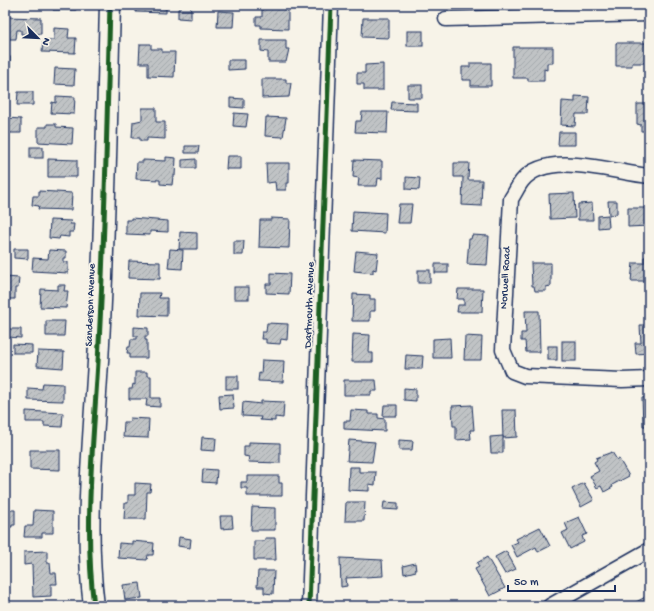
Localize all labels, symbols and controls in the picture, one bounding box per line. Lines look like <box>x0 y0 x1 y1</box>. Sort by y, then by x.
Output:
north arrow <box>18 18 58 58</box>
text: N <box>38 36 52 47</box>
street label: Norwell Road <box>498 245 514 310</box>
street label: Dartmouth Avenue <box>302 261 318 349</box>
street label: Sanderson Avenue <box>84 263 98 347</box>
scale bar <box>508 567 615 593</box>
text: 50 m <box>514 576 539 590</box>

